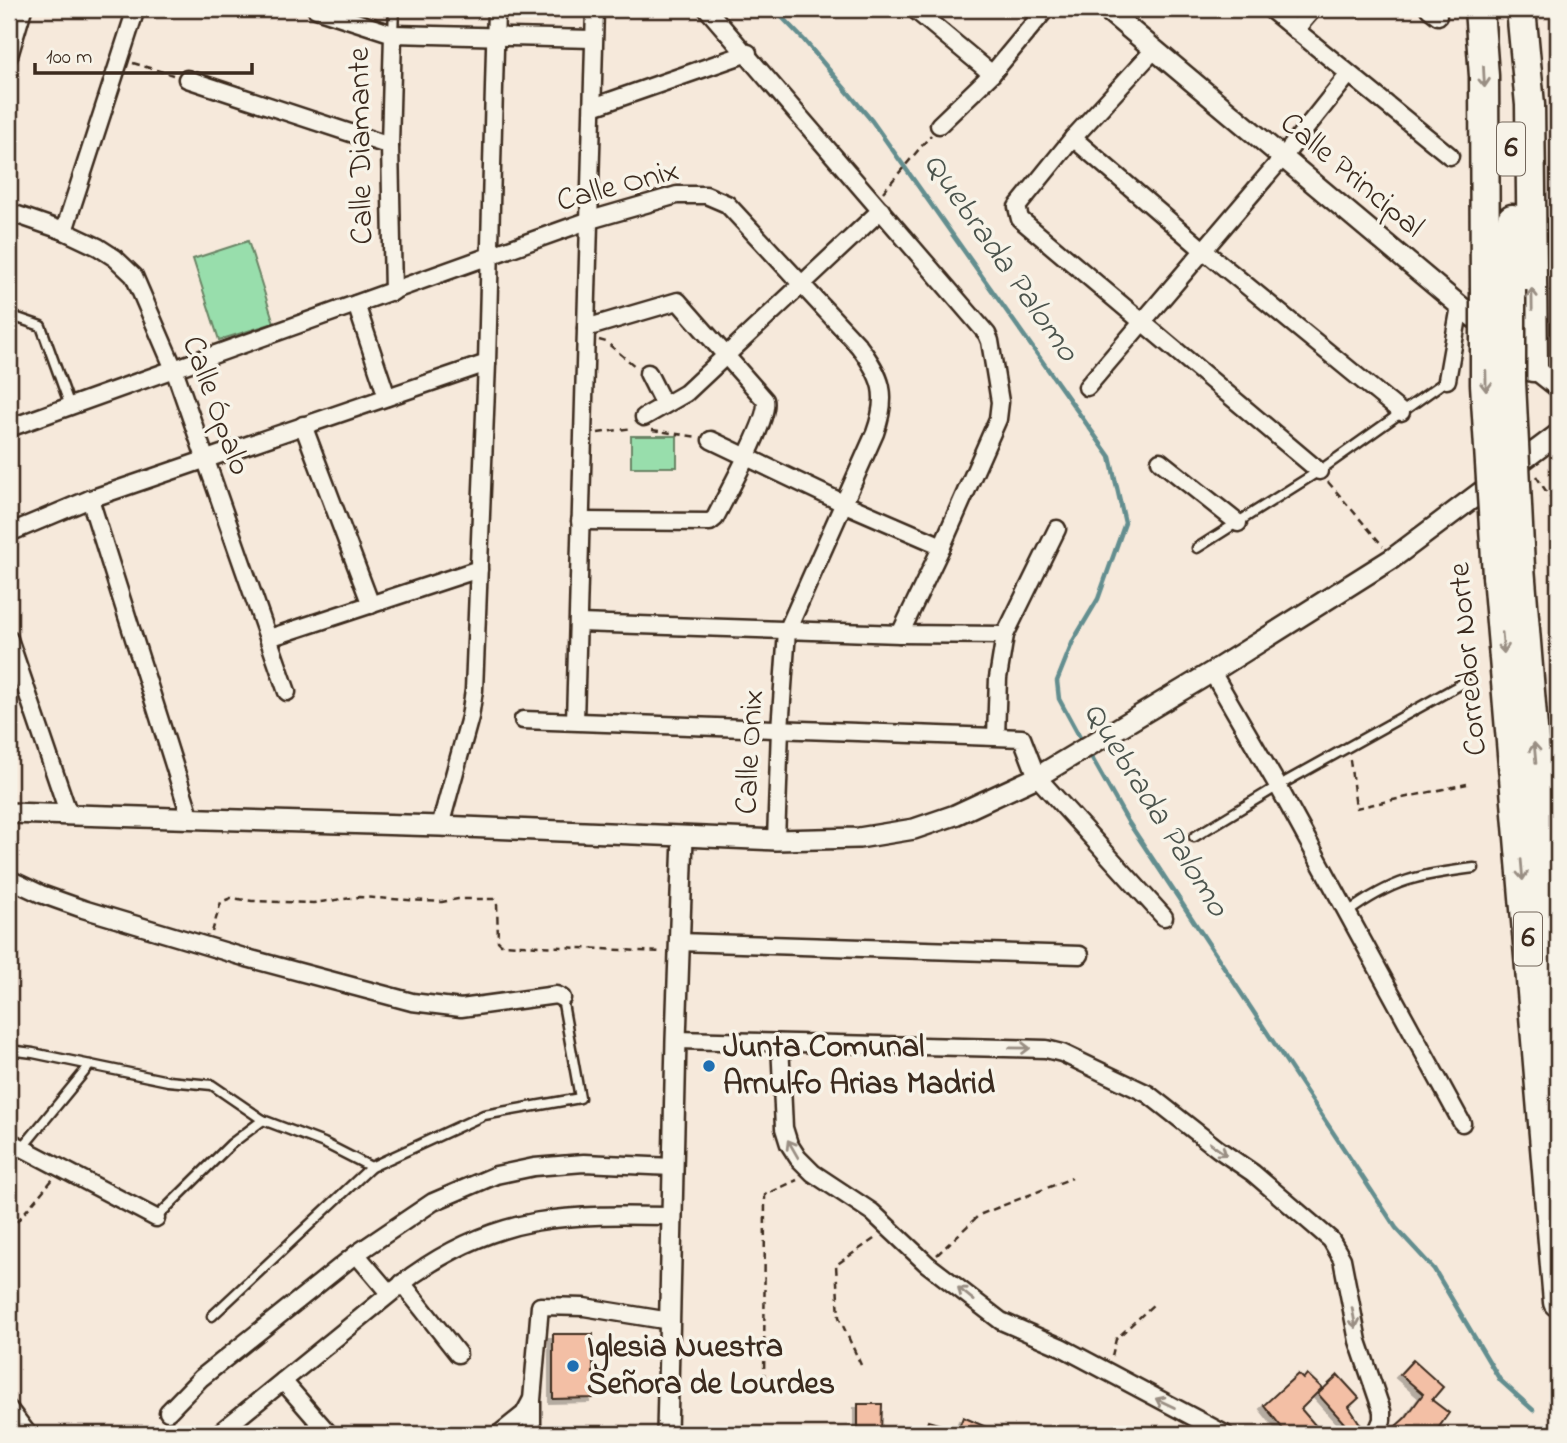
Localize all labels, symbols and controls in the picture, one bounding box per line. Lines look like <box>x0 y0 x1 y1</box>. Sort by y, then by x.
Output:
scale bar <box>35 32 252 76</box>
text: 100 m <box>46 43 92 73</box>
street label: Calle Diamante <box>337 46 387 245</box>
one-way arrow <box>1478 65 1491 88</box>
street label: Calle Principal <box>1268 101 1434 251</box>
road number: 6 <box>1497 122 1525 176</box>
water label: Quebrada Palomo <box>910 144 1091 374</box>
street label: Calle Onix <box>552 148 684 226</box>
one-way arrow <box>1525 288 1539 311</box>
street label: Calle Ópalo <box>168 330 262 482</box>
one-way arrow <box>1479 369 1492 392</box>
street label: Corredor Norte <box>1437 560 1501 758</box>
one-way arrow <box>1497 631 1510 654</box>
street label: Calle Onix <box>724 688 778 816</box>
water label: Quebrada Palomo <box>1070 693 1241 928</box>
one-way arrow <box>1528 742 1541 765</box>
one-way arrow <box>1516 858 1529 881</box>
road number: 6 <box>1514 912 1542 965</box>
place label: Junta Comunal Arnulfo Arias Madrid <box>723 1025 995 1109</box>
one-way arrow <box>1008 1041 1031 1054</box>
marker: Junta Comunal Arnulfo Arias Madrid <box>701 1058 717 1074</box>
one-way arrow <box>786 1139 800 1159</box>
one-way arrow <box>1209 1141 1227 1156</box>
one-way arrow <box>957 1287 975 1302</box>
one-way arrow <box>1347 1306 1361 1329</box>
place label: Iglesia Nuestra Señora de Lourdes <box>587 1325 835 1409</box>
marker: Iglesia Nuestra Señora de Lourdes <box>565 1358 581 1374</box>
one-way arrow <box>1154 1396 1175 1409</box>

